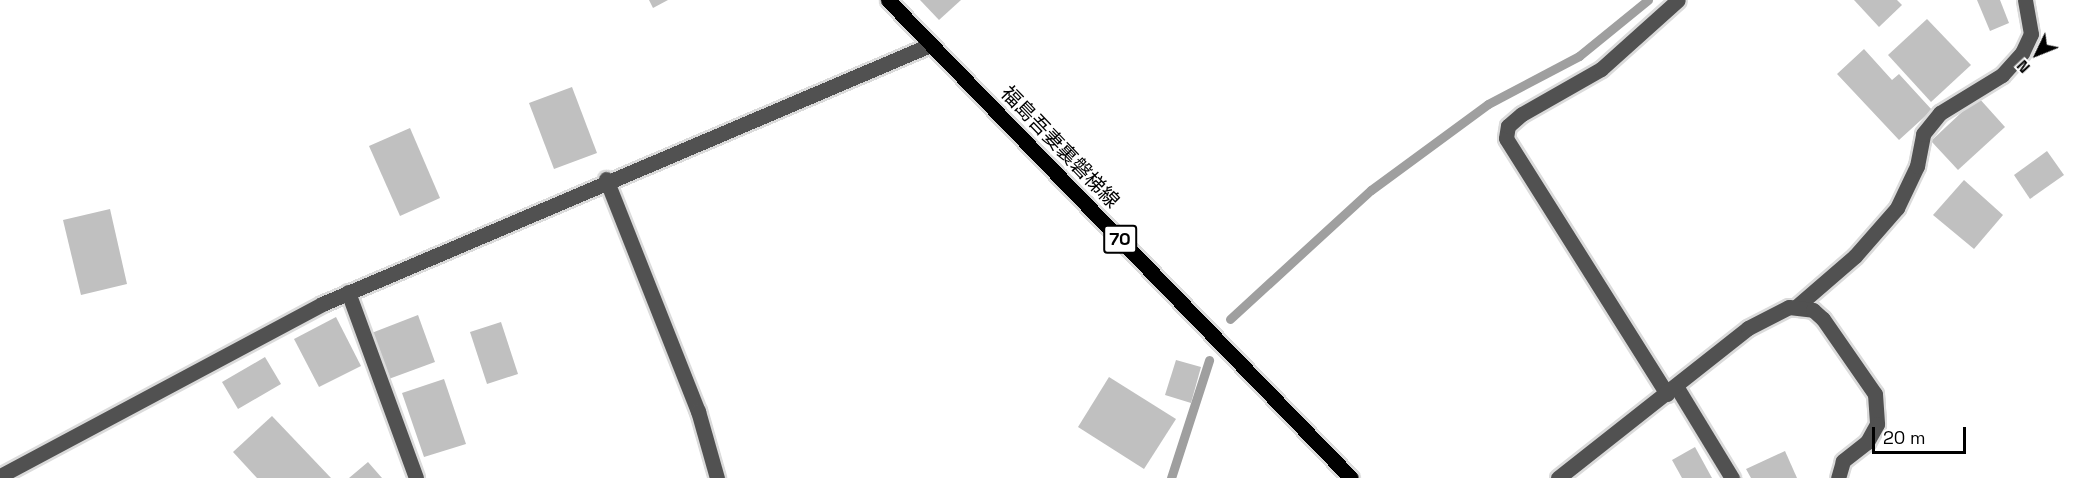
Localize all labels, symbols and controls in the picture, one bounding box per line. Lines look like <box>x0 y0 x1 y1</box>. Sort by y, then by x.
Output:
north arrow <box>2007 24 2067 84</box>
text: N <box>2012 56 2035 78</box>
street label: 福島吾妻裏磐梯線 <box>996 81 1124 213</box>
road number: 70 <box>1102 224 1138 254</box>
scale bar <box>1875 415 1970 453</box>
text: 20 m <box>1883 426 1926 449</box>

